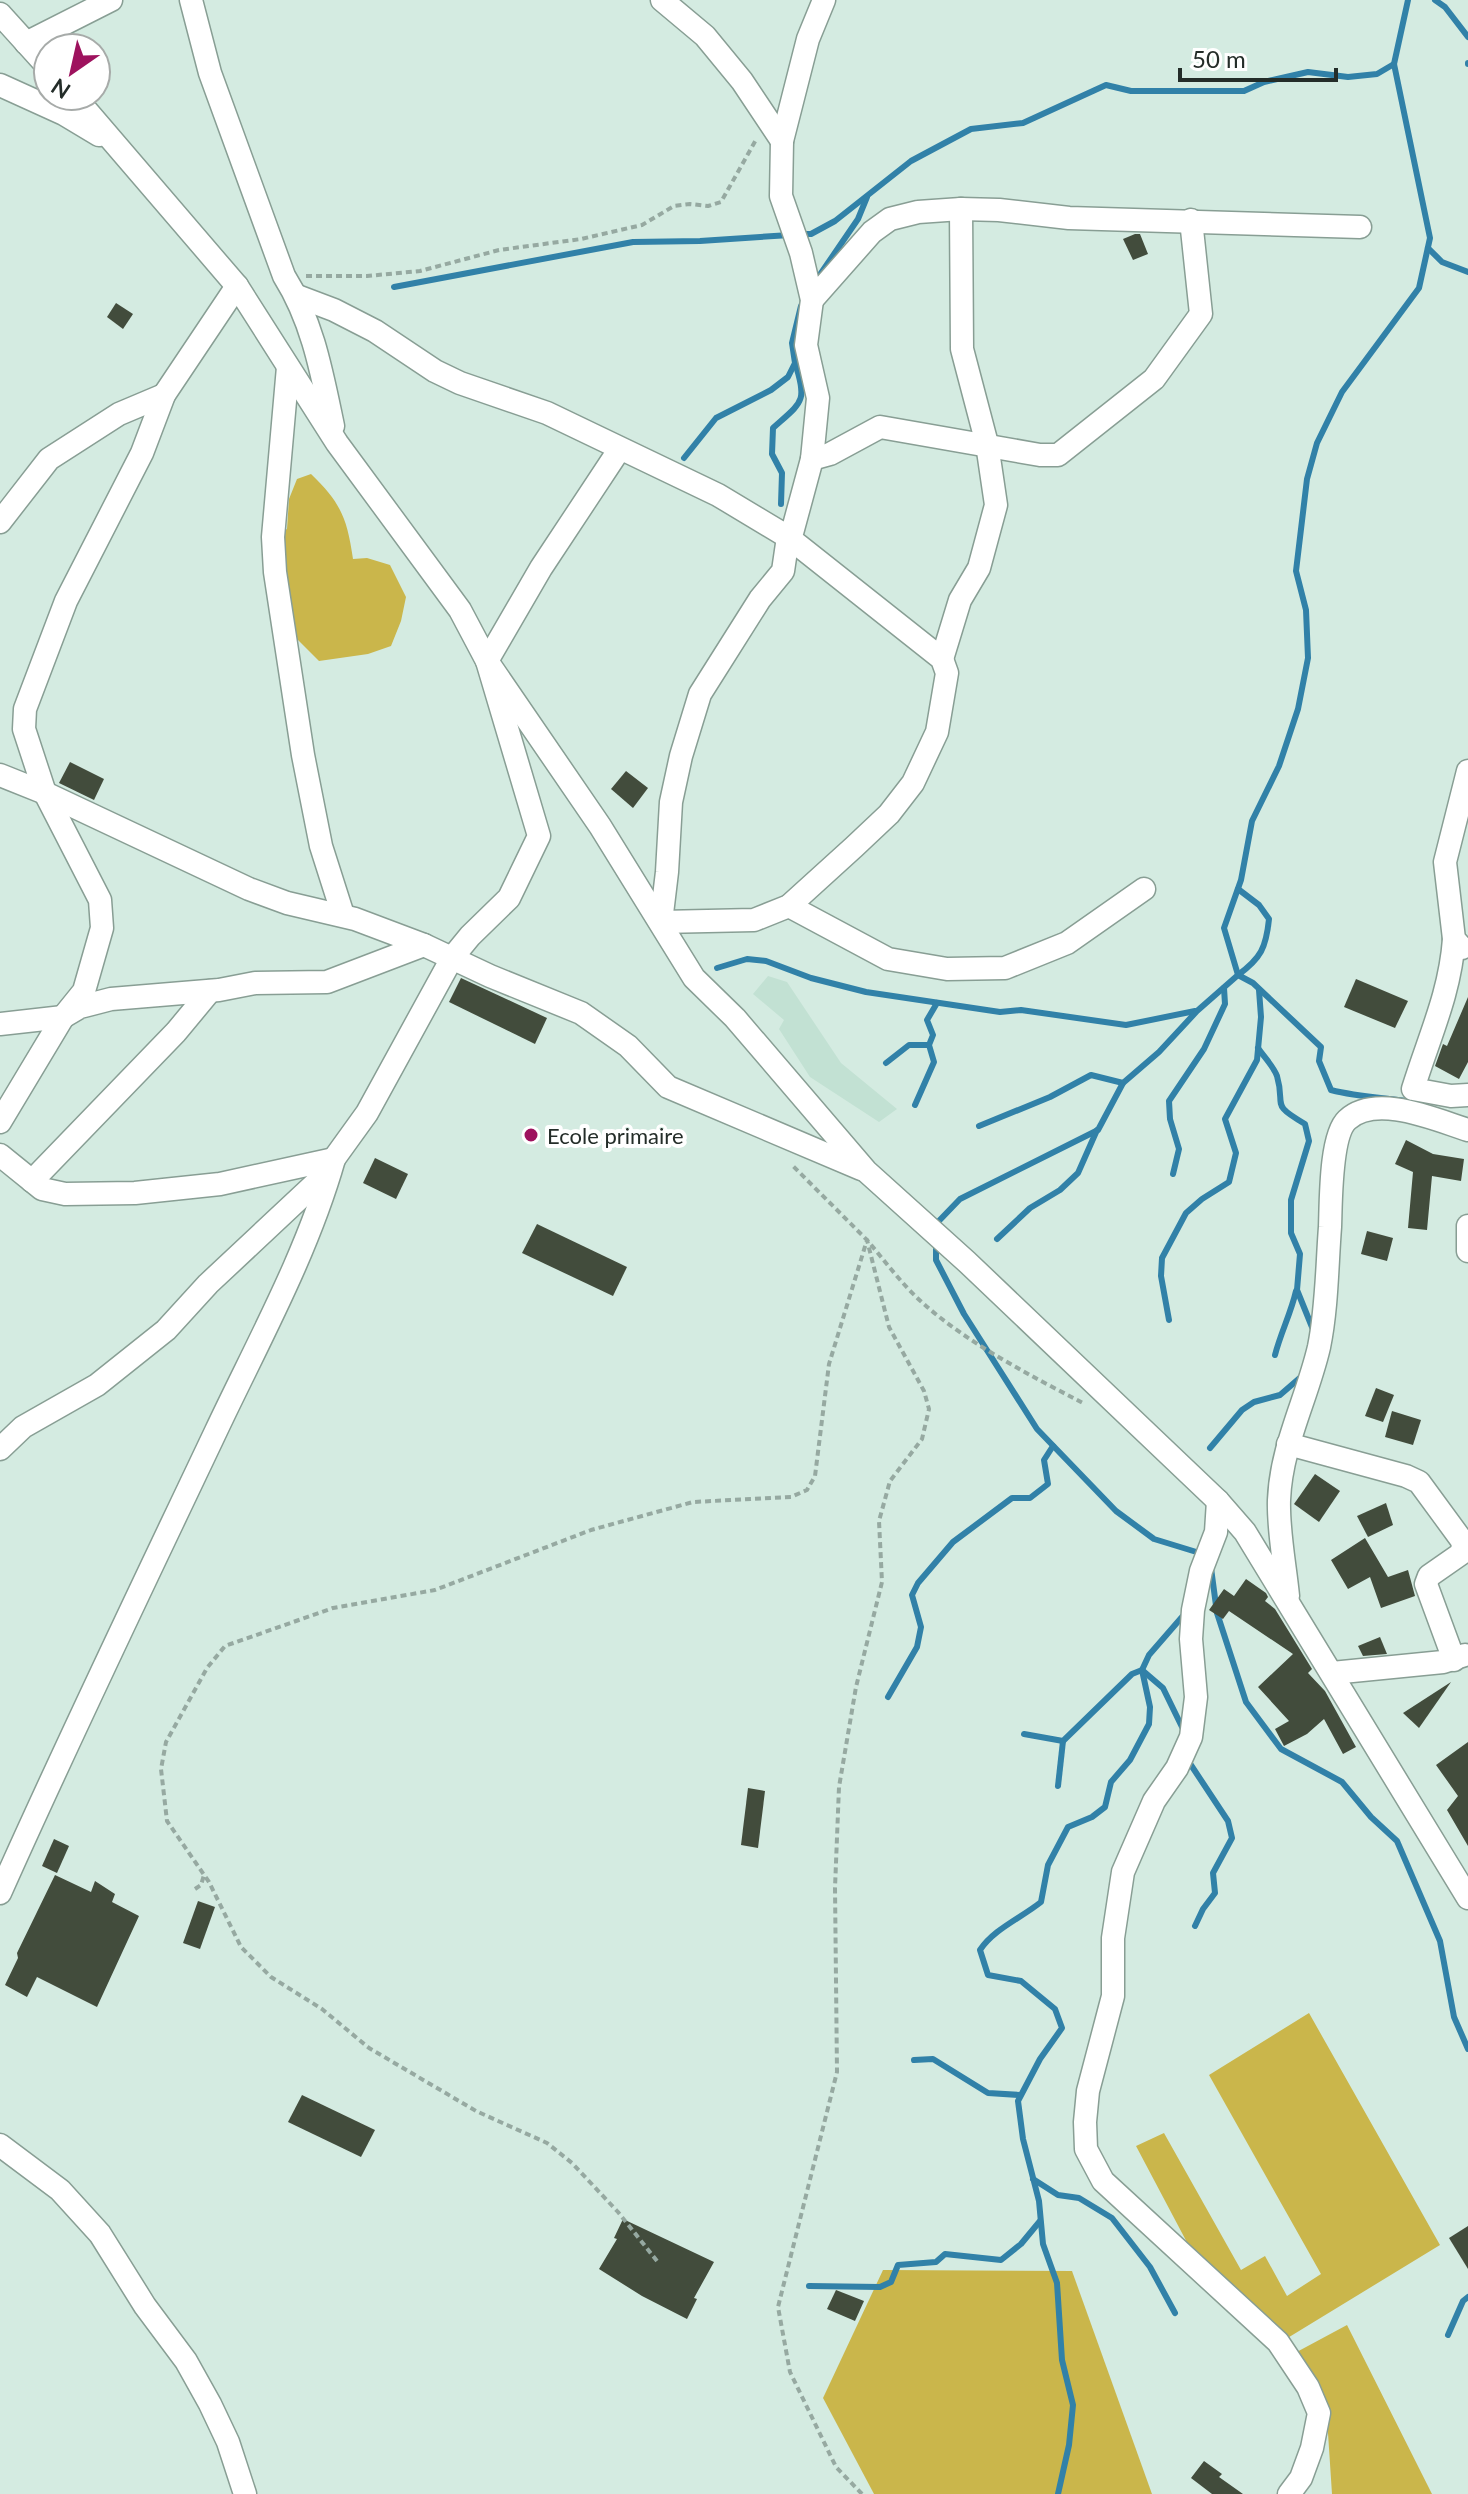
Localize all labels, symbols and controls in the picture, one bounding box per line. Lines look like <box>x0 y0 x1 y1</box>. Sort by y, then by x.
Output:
north arrow <box>32 32 112 112</box>
scale bar <box>1180 32 1336 82</box>
text: 50 m <box>1192 44 1246 73</box>
text: N <box>46 73 75 105</box>
place label: Ecole primaire <box>547 1122 684 1149</box>
marker: Ecole primaire <box>522 1126 540 1144</box>

